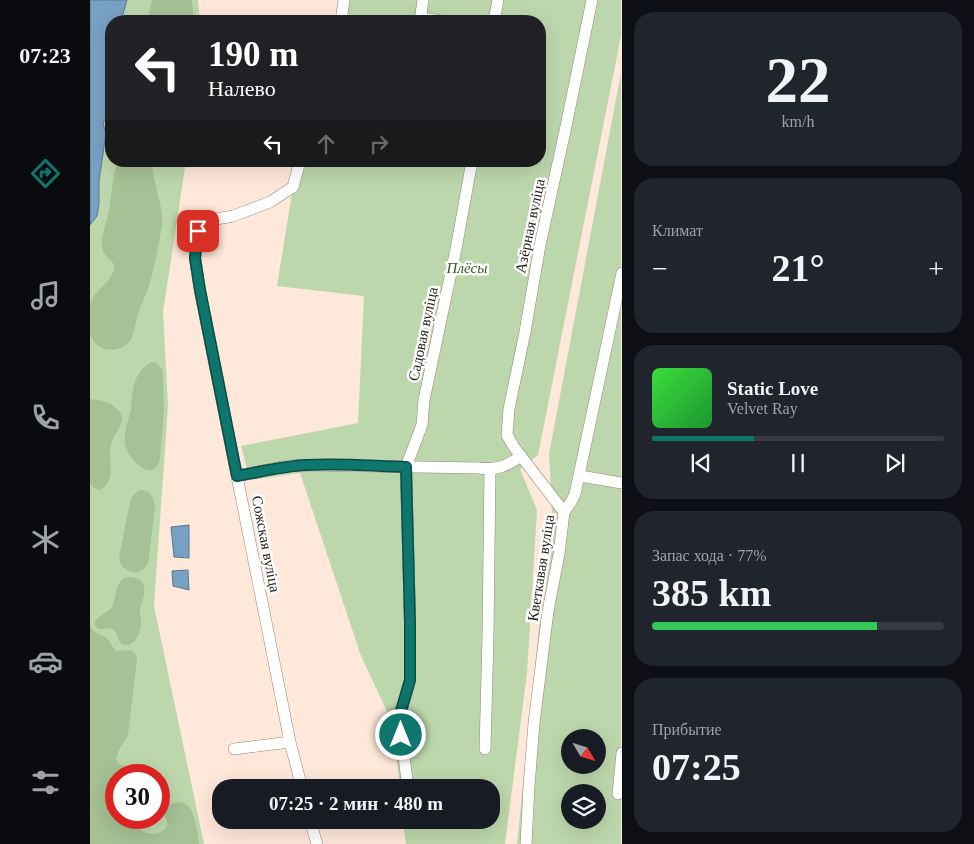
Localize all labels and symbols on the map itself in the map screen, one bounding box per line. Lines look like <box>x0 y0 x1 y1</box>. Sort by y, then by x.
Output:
street label: Азёрная вуліца <box>512 177 548 275</box>
pin <box>177 210 219 252</box>
park label: Плёсы <box>446 260 487 276</box>
street label: Садовая вуліца <box>405 285 441 382</box>
street label: Сожская вуліца <box>249 494 283 594</box>
street label: Кветкавая вуліца <box>525 513 557 623</box>
position arrow <box>374 708 426 760</box>
north arrow <box>561 729 606 774</box>
speed limit sign: 30 <box>105 764 170 829</box>

